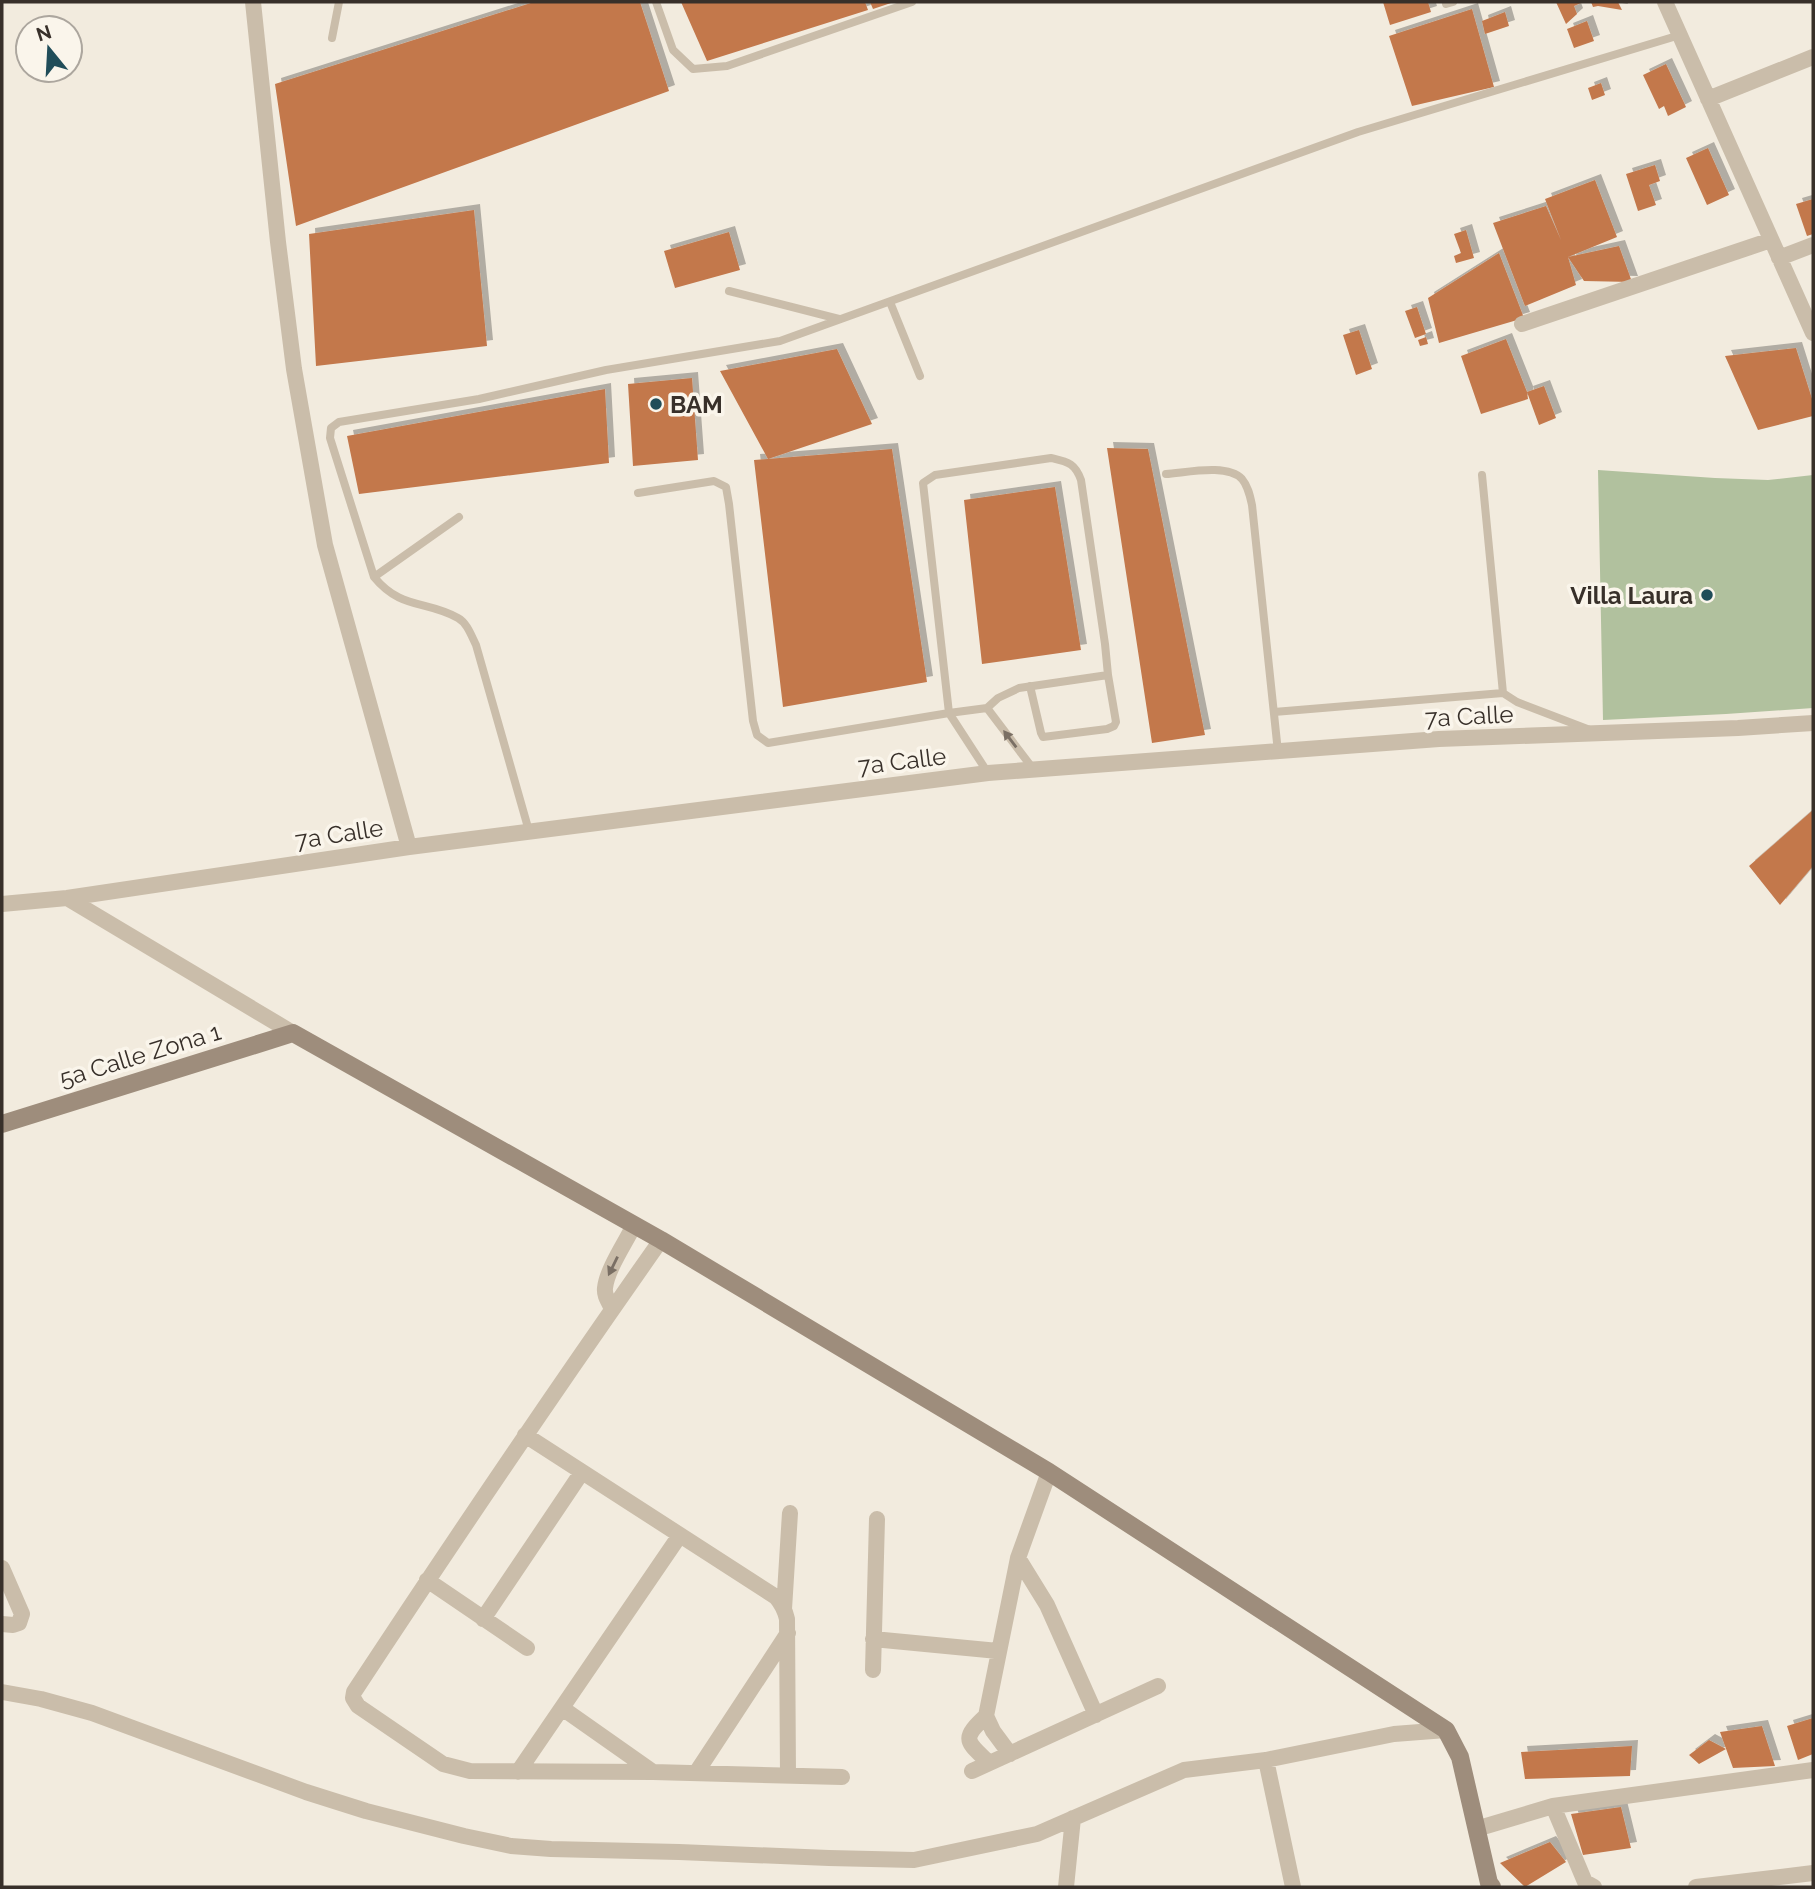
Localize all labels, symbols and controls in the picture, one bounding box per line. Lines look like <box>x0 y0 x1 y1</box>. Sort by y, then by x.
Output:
north arrow <box>14 14 84 84</box>
text: N <box>33 20 54 46</box>
place label: BAM <box>670 390 723 419</box>
marker: BAM <box>648 396 664 412</box>
place label: Villa Laura <box>1570 581 1693 610</box>
marker: Villa Laura <box>1699 587 1715 603</box>
street label: 7a Calle <box>1424 699 1514 733</box>
one-way arrow <box>1004 730 1018 748</box>
street label: 7a Calle <box>856 741 948 781</box>
street label: 7a Calle <box>293 813 385 855</box>
street label: 5a Calle Zona 1 <box>56 1017 224 1093</box>
one-way arrow <box>608 1256 619 1276</box>

